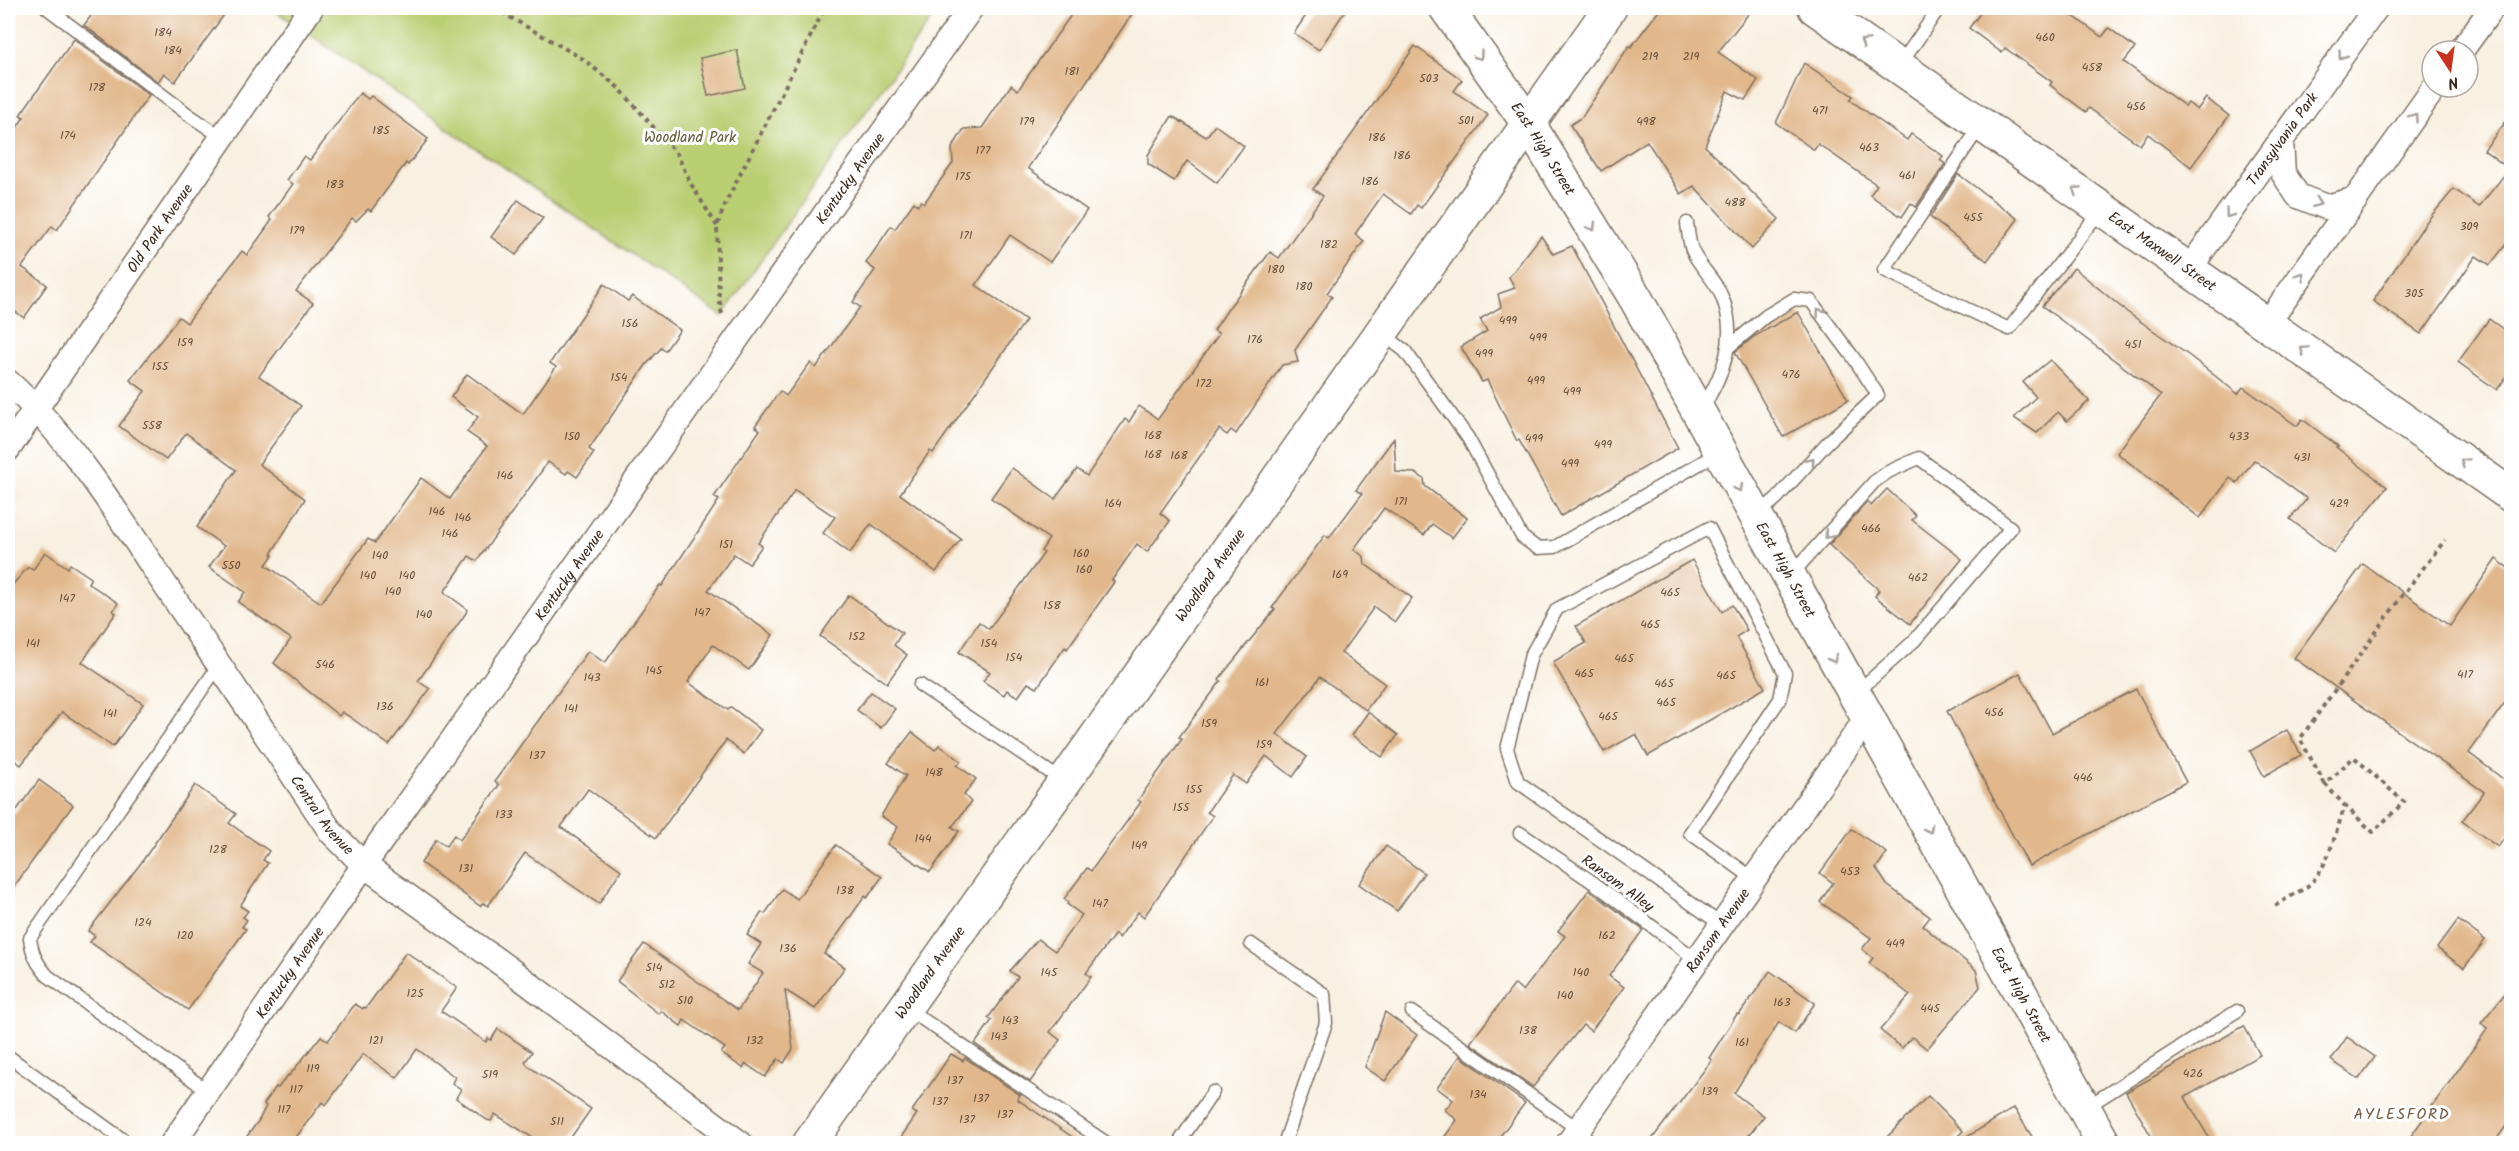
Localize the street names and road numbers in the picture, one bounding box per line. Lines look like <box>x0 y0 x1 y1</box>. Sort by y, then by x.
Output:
street label: Transylvania Park <box>2241 87 2325 191</box>
street label: East High Street <box>1504 97 1581 201</box>
street label: Kentucky Avenue <box>810 128 892 230</box>
street label: Old Park Avenue <box>121 179 200 278</box>
street label: East Maxwell Street <box>2103 206 2221 299</box>
street label: East High Street <box>1749 517 1821 623</box>
street label: Woodland Avenue <box>1170 524 1252 627</box>
street label: Kentucky Avenue <box>529 525 611 626</box>
street label: Central Avenue <box>283 771 359 862</box>
street label: Ransom Alley <box>1576 849 1660 919</box>
street label: Ransom Avenue <box>1680 883 1757 978</box>
street label: Woodland Avenue <box>890 921 972 1025</box>
street label: Kentucky Avenue <box>250 922 331 1024</box>
street label: East High Street <box>1984 943 2057 1048</box>

